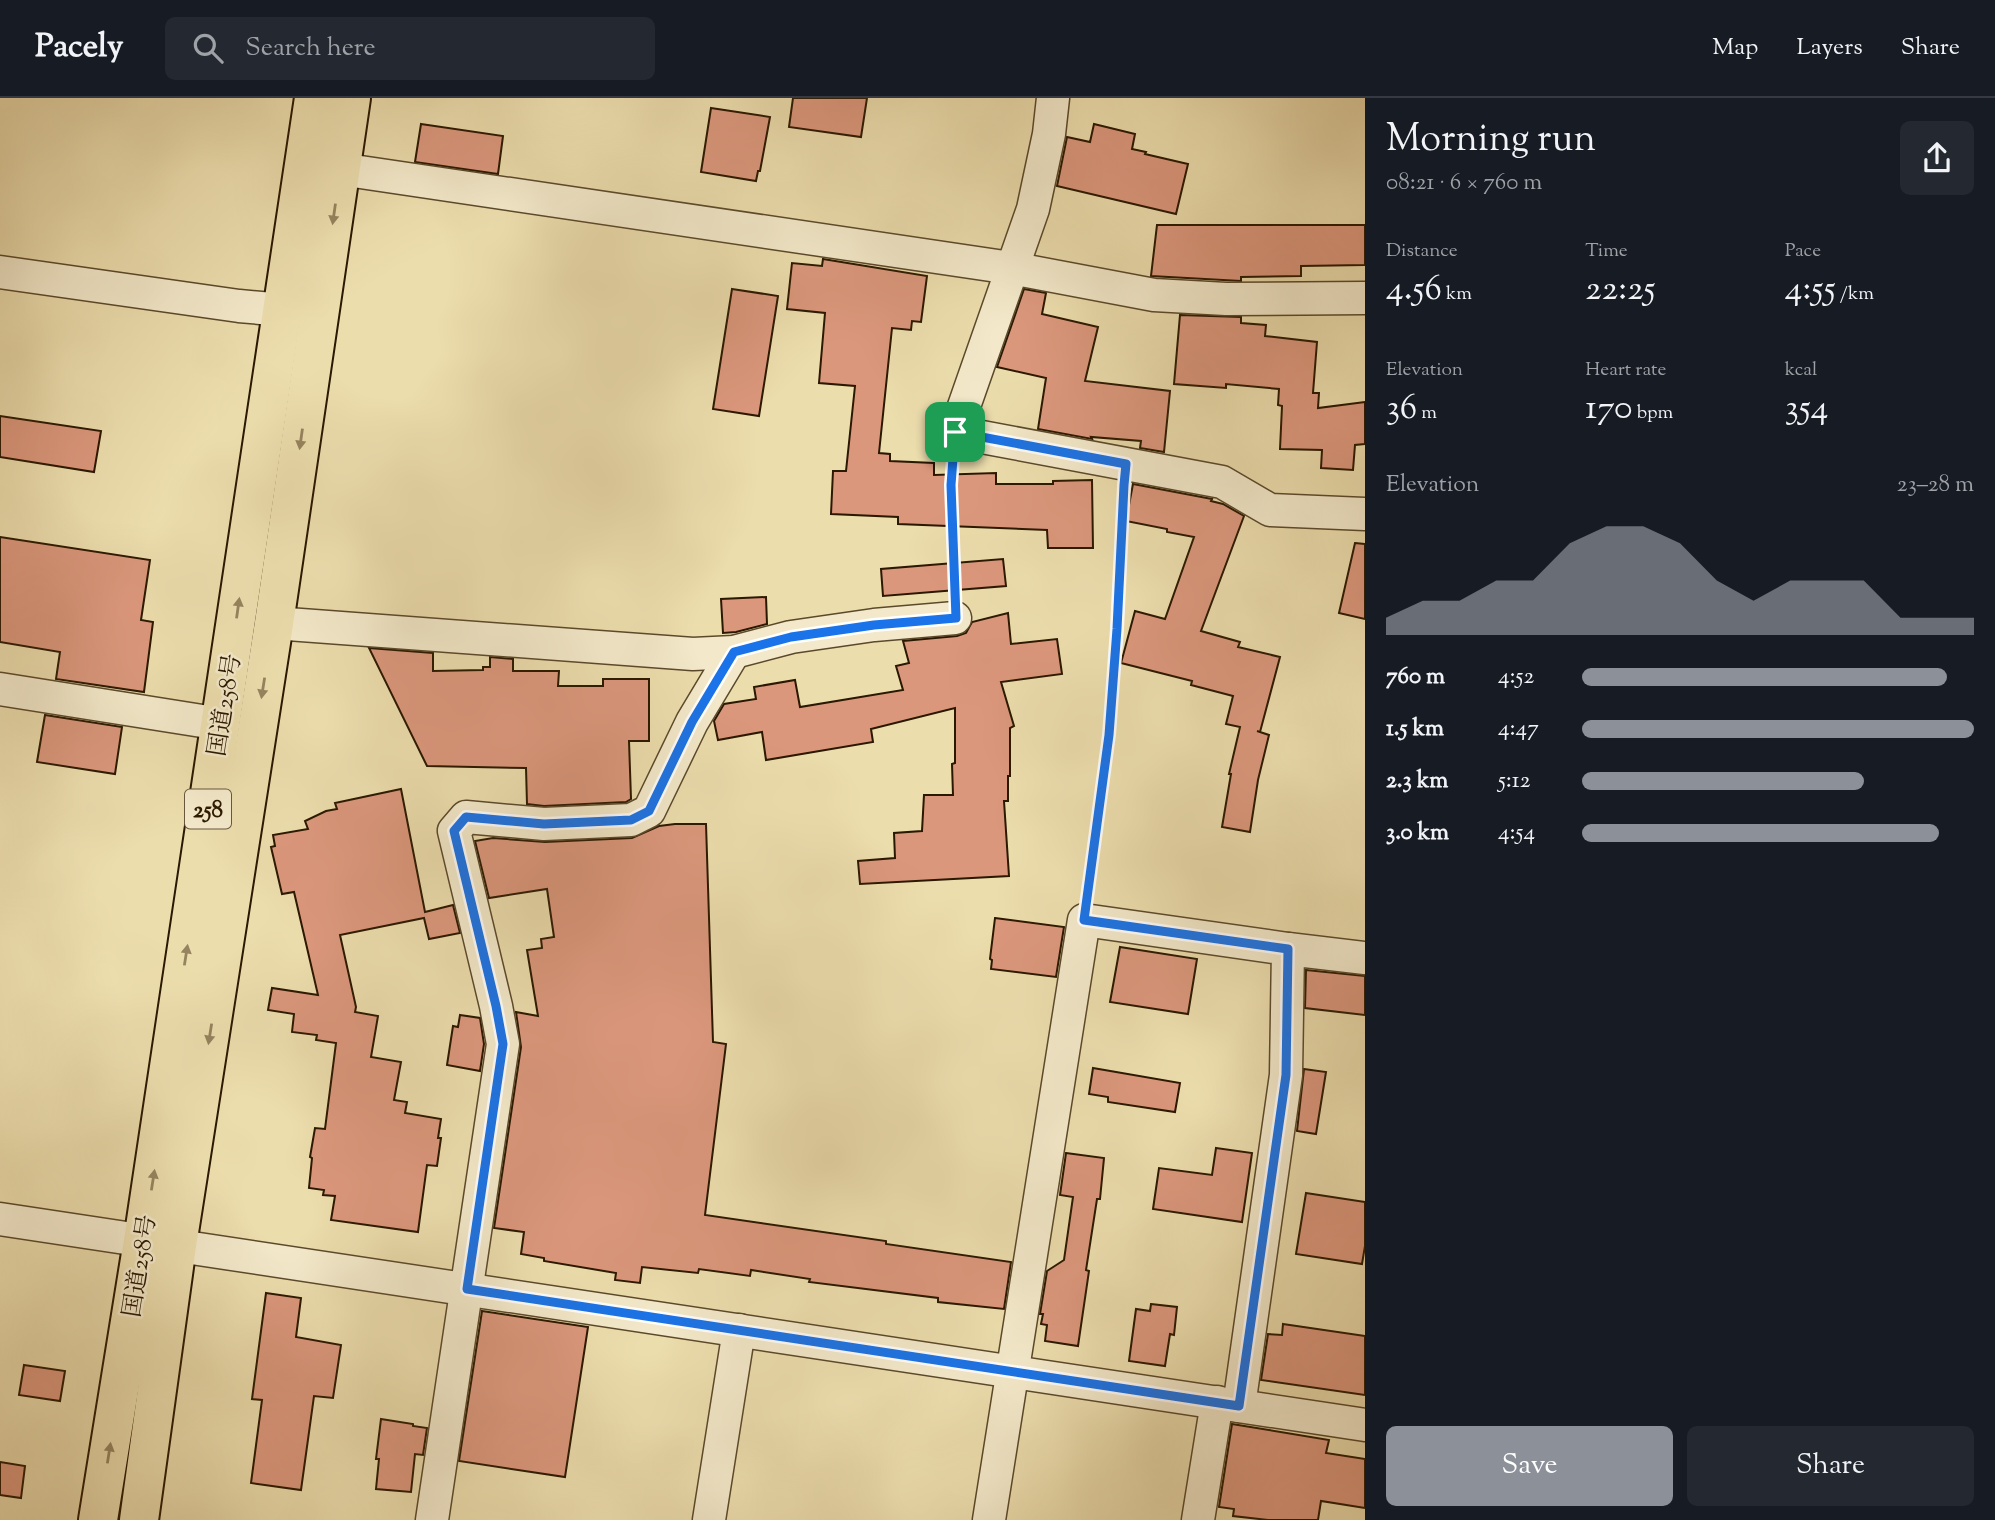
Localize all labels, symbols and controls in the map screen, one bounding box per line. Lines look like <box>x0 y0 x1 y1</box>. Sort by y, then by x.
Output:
search box <box>165 17 655 80</box>
text: Pacely <box>35 24 123 72</box>
icon: search <box>189 29 227 67</box>
text: Search here <box>245 30 376 67</box>
text: Map <box>1712 31 1758 65</box>
text: Layers <box>1796 31 1863 65</box>
text: Share <box>1901 31 1960 65</box>
text: Morning run <box>1386 114 1596 168</box>
button: share <box>1900 121 1974 195</box>
text: 08:21 · 6 × 760 m <box>1386 167 1542 200</box>
one-way arrow <box>328 203 339 225</box>
text: Distance <box>1386 238 1458 265</box>
text: Time <box>1585 238 1628 265</box>
text: Pace <box>1785 238 1821 265</box>
text: 4.56 <box>1386 265 1442 316</box>
text: 22:25 <box>1585 265 1656 316</box>
text: 4:55 <box>1785 265 1836 316</box>
text: km <box>1442 281 1472 308</box>
text: /km <box>1836 281 1874 308</box>
text: Elevation <box>1386 357 1463 384</box>
text: Heart rate <box>1585 357 1666 384</box>
text: kcal <box>1785 357 1817 384</box>
text: 36 <box>1386 384 1417 435</box>
text: 170 <box>1585 384 1633 435</box>
text: 354 <box>1785 384 1828 435</box>
text: m <box>1417 400 1437 427</box>
text: bpm <box>1633 400 1673 427</box>
pin <box>925 402 985 462</box>
icon: arrive <box>936 413 974 451</box>
one-way arrow <box>295 428 306 450</box>
text: Elevation <box>1386 469 1479 502</box>
text: 23–28 m <box>1897 469 1974 502</box>
one-way arrow <box>233 597 244 619</box>
street label: 国道258号 <box>201 652 251 759</box>
text: 760 m <box>1386 661 1445 694</box>
text: 4:52 <box>1498 661 1534 694</box>
one-way arrow <box>258 677 269 699</box>
text: 1.5 km <box>1386 713 1444 746</box>
text: 4:47 <box>1498 713 1539 746</box>
text: 2.3 km <box>1386 765 1448 798</box>
text: 5:12 <box>1498 765 1530 798</box>
road number: 258 <box>185 790 231 828</box>
text: 3.0 km <box>1386 817 1449 850</box>
text: 4:54 <box>1498 817 1535 850</box>
one-way arrow <box>181 943 192 965</box>
one-way arrow <box>204 1023 215 1045</box>
one-way arrow <box>147 1168 158 1190</box>
street label: 国道258号 <box>116 1213 166 1320</box>
button: Save <box>1386 1426 1673 1506</box>
button: Share <box>1687 1426 1974 1506</box>
one-way arrow <box>104 1442 115 1464</box>

